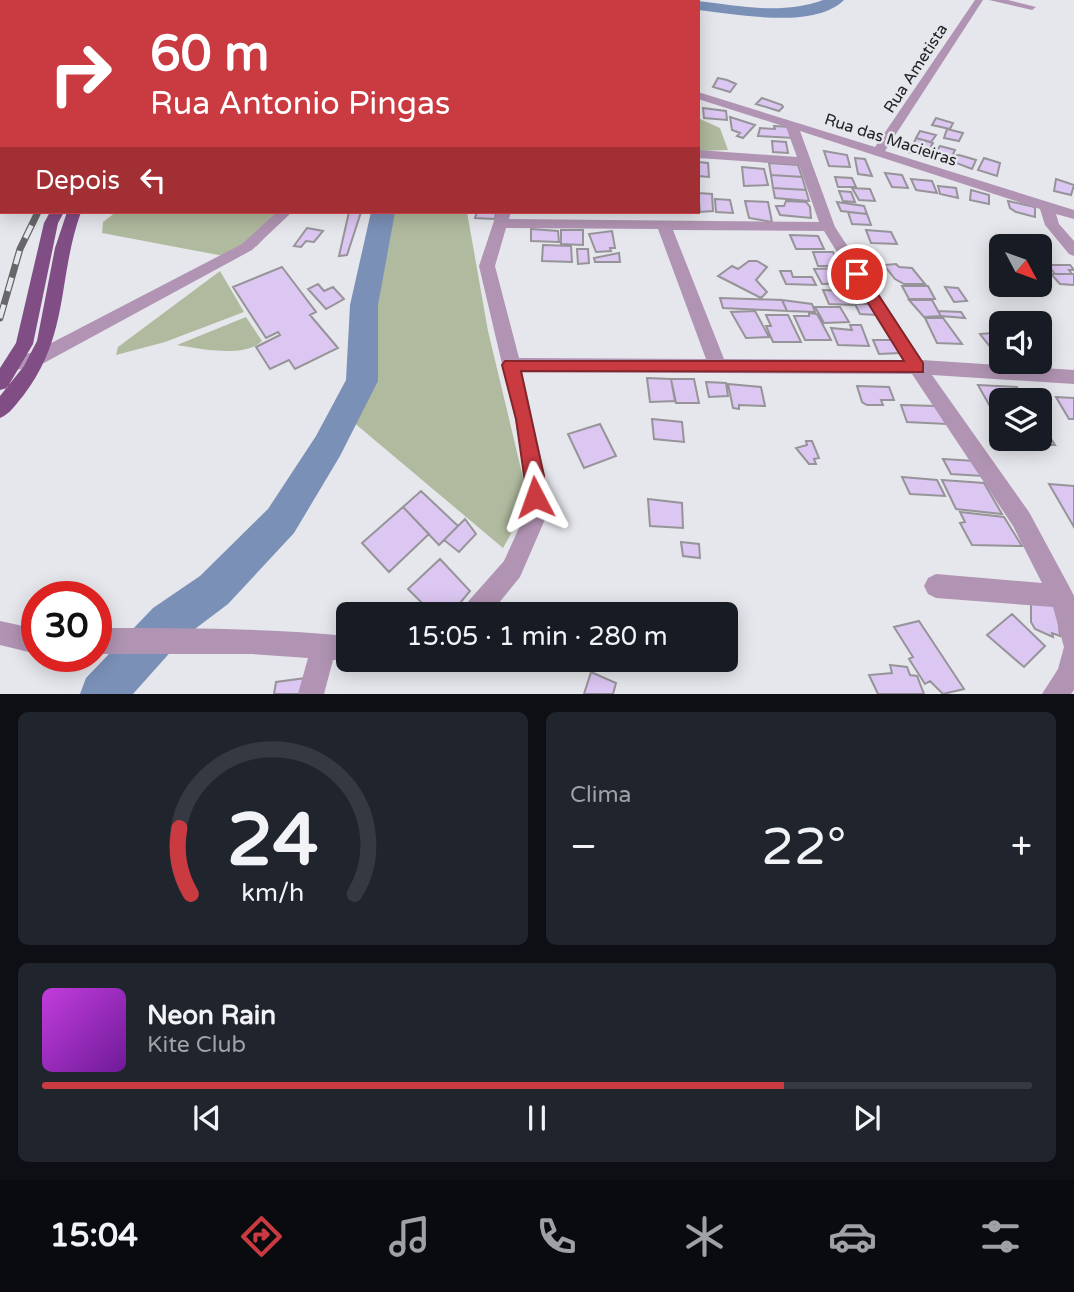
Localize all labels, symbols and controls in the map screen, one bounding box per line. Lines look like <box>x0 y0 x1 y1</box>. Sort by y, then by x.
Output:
street label: Rua Ametista <box>879 20 952 117</box>
text: 60 m <box>150 25 269 84</box>
icon: right <box>35 28 126 119</box>
text: Rua Antonio Pingas <box>150 85 450 123</box>
street label: Rua das Macieiras <box>822 109 959 171</box>
icon: left <box>134 161 172 199</box>
text: Depois <box>35 165 120 196</box>
north arrow <box>989 234 1052 298</box>
map controls <box>989 234 1052 451</box>
pin <box>827 244 887 304</box>
icon: arrive <box>838 255 876 293</box>
button: sound <box>989 311 1052 374</box>
button: layers <box>989 388 1052 451</box>
position arrow <box>498 460 572 534</box>
speed limit sign: 30 <box>21 581 112 672</box>
text: 15:05 · 1 min · 280 m <box>406 621 668 652</box>
text: Clima <box>570 781 631 809</box>
text: 24 <box>227 798 319 886</box>
text: 22° <box>761 816 846 879</box>
text: − <box>570 824 597 870</box>
text: + <box>1011 824 1032 870</box>
text: km/h <box>242 878 304 908</box>
text: Neon Rain <box>147 1000 276 1031</box>
text: Kite Club <box>147 1031 246 1059</box>
icon: previous <box>188 1099 226 1137</box>
icon: pause <box>518 1099 556 1137</box>
icon: next <box>848 1099 886 1137</box>
icon: directions <box>237 1212 286 1261</box>
icon: music <box>385 1212 434 1261</box>
icon: phone <box>532 1212 581 1261</box>
icon: climate <box>680 1212 729 1261</box>
icon: car <box>828 1212 877 1261</box>
icon: filters <box>976 1212 1025 1261</box>
text: 15:04 <box>49 1217 138 1255</box>

